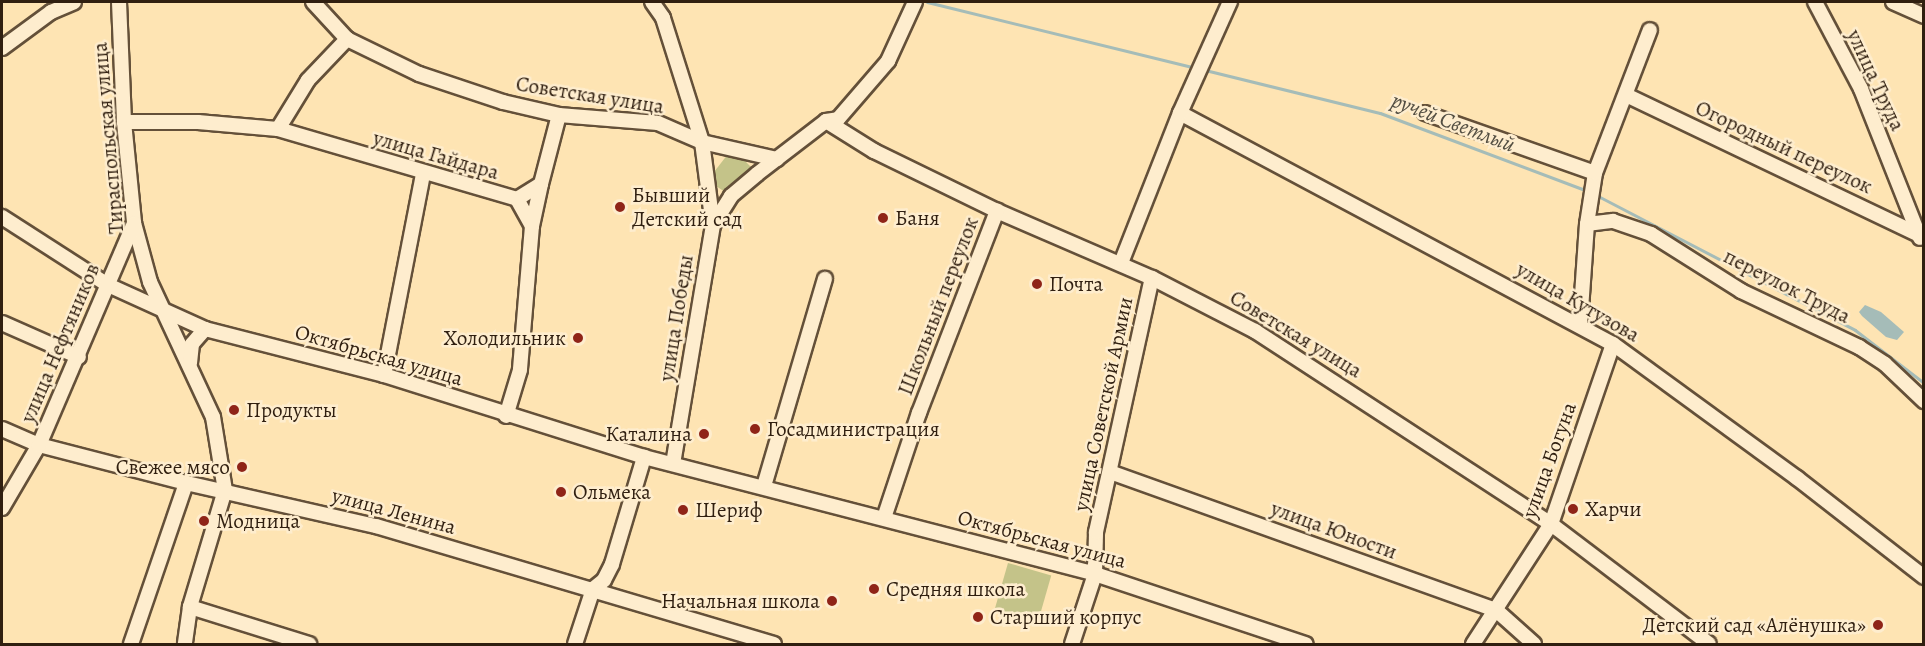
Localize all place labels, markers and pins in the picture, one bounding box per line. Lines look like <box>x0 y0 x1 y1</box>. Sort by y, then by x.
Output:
place label: Бывший Детский сад <box>632 182 742 232</box>
marker: Бывший Детский сад <box>613 200 627 214</box>
place label: Баня <box>895 205 940 231</box>
marker: Баня <box>876 211 890 225</box>
place label: Почта <box>1049 271 1103 297</box>
marker: Почта <box>1030 277 1044 291</box>
place label: Холодильник <box>444 325 566 351</box>
marker: Холодильник <box>571 331 585 345</box>
place label: Продукты <box>246 397 337 423</box>
marker: Продукты <box>227 403 241 417</box>
place label: Госадминистрация <box>767 416 940 442</box>
place label: Каталина <box>605 421 692 447</box>
marker: Госадминистрация <box>748 422 762 436</box>
marker: Каталина <box>697 427 711 441</box>
place label: Свежее мясо <box>116 454 230 480</box>
marker: Свежее мясо <box>235 460 249 474</box>
place label: Ольмека <box>573 479 651 505</box>
marker: Ольмека <box>554 485 568 499</box>
place label: Харчи <box>1585 496 1642 522</box>
place label: Шериф <box>695 497 763 523</box>
marker: Харчи <box>1566 502 1580 516</box>
marker: Шериф <box>676 503 690 517</box>
place label: Модница <box>216 508 300 534</box>
marker: Модница <box>197 514 211 528</box>
place label: Средняя школа <box>886 576 1025 602</box>
marker: Средняя школа <box>867 582 881 596</box>
place label: Начальная школа <box>661 588 820 614</box>
marker: Начальная школа <box>825 594 839 608</box>
place label: Старший корпус <box>990 604 1141 630</box>
marker: Старший корпус <box>971 610 985 624</box>
place label: Детский сад «Алёнушка» <box>1643 612 1866 638</box>
marker: Детский сад «Алёнушка» <box>1871 618 1885 632</box>

